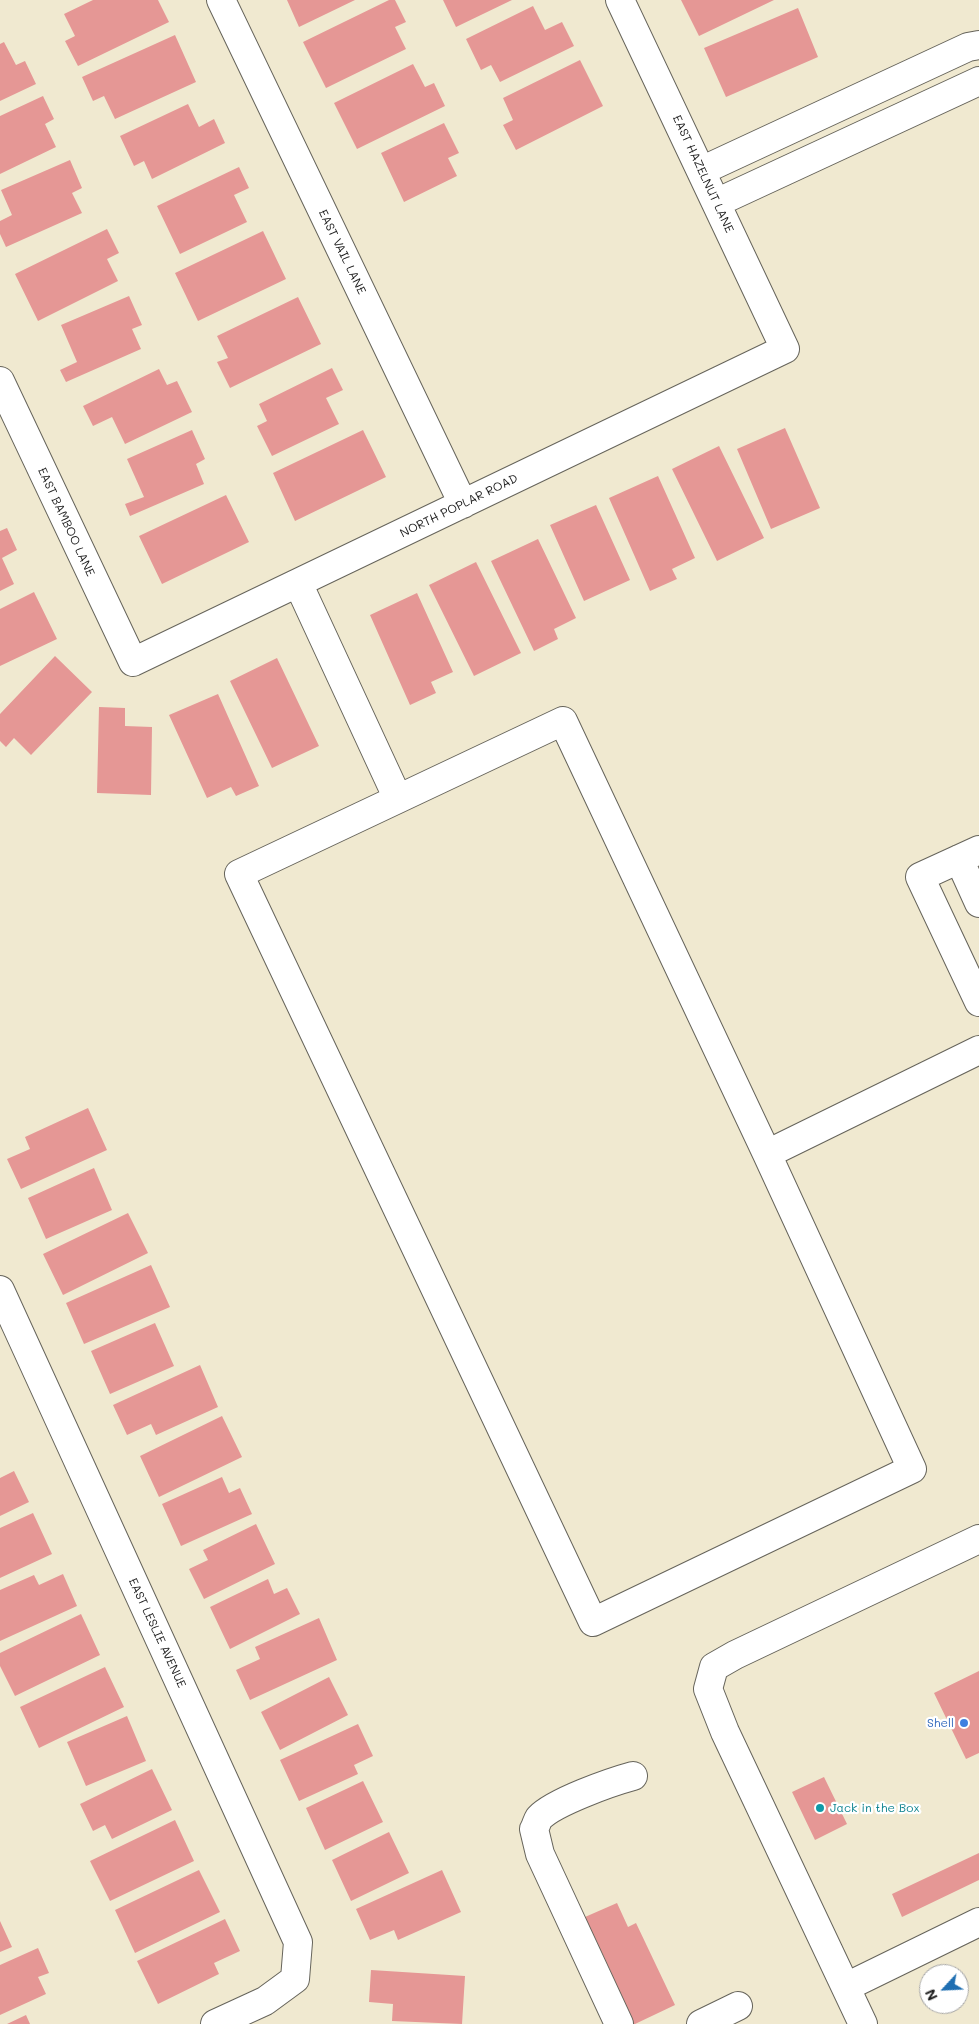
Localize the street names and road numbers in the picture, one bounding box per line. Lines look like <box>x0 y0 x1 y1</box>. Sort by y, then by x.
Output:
street label: EAST HAZELNUT LANE <box>669 113 737 235</box>
street label: EAST VAIL LANE <box>315 207 369 297</box>
street label: EAST BAMBOO LANE <box>34 465 98 579</box>
street label: NORTH POPLAR ROAD <box>398 471 520 541</box>
street label: EAST LESLIE AVENUE <box>125 1576 189 1690</box>

